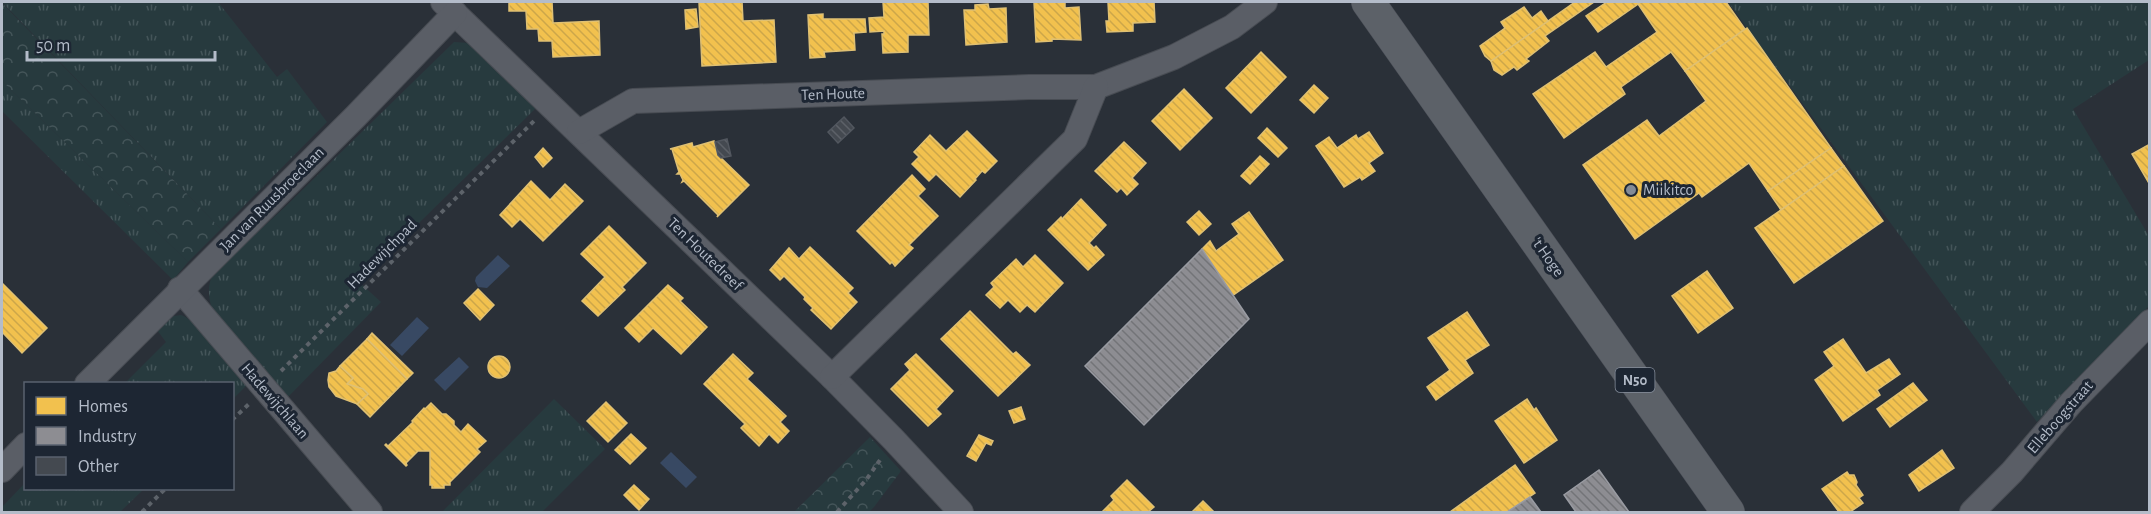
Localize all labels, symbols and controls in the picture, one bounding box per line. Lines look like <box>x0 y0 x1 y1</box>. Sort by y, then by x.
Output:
scale bar <box>27 24 214 62</box>
text: 50 m <box>36 37 70 55</box>
street label: Ten Houte <box>801 85 865 103</box>
street label: Jan van Ruusbroeclaan <box>217 144 327 254</box>
place label: Miikitco <box>1643 182 1694 198</box>
marker: Miikitco <box>1624 183 1638 197</box>
street label: Ten Houtedreef <box>665 215 746 294</box>
street label: Hadewijchpad <box>344 216 420 292</box>
street label: 't Hoge <box>1529 234 1567 280</box>
street label: Hadewijchlaan <box>237 360 312 442</box>
road number: N50 <box>1616 368 1654 392</box>
street label: Elleboogstraat <box>2024 378 2096 456</box>
legend <box>24 382 234 490</box>
text: Homes <box>78 398 128 416</box>
text: Industry <box>78 428 137 446</box>
text: Other <box>78 458 119 476</box>

